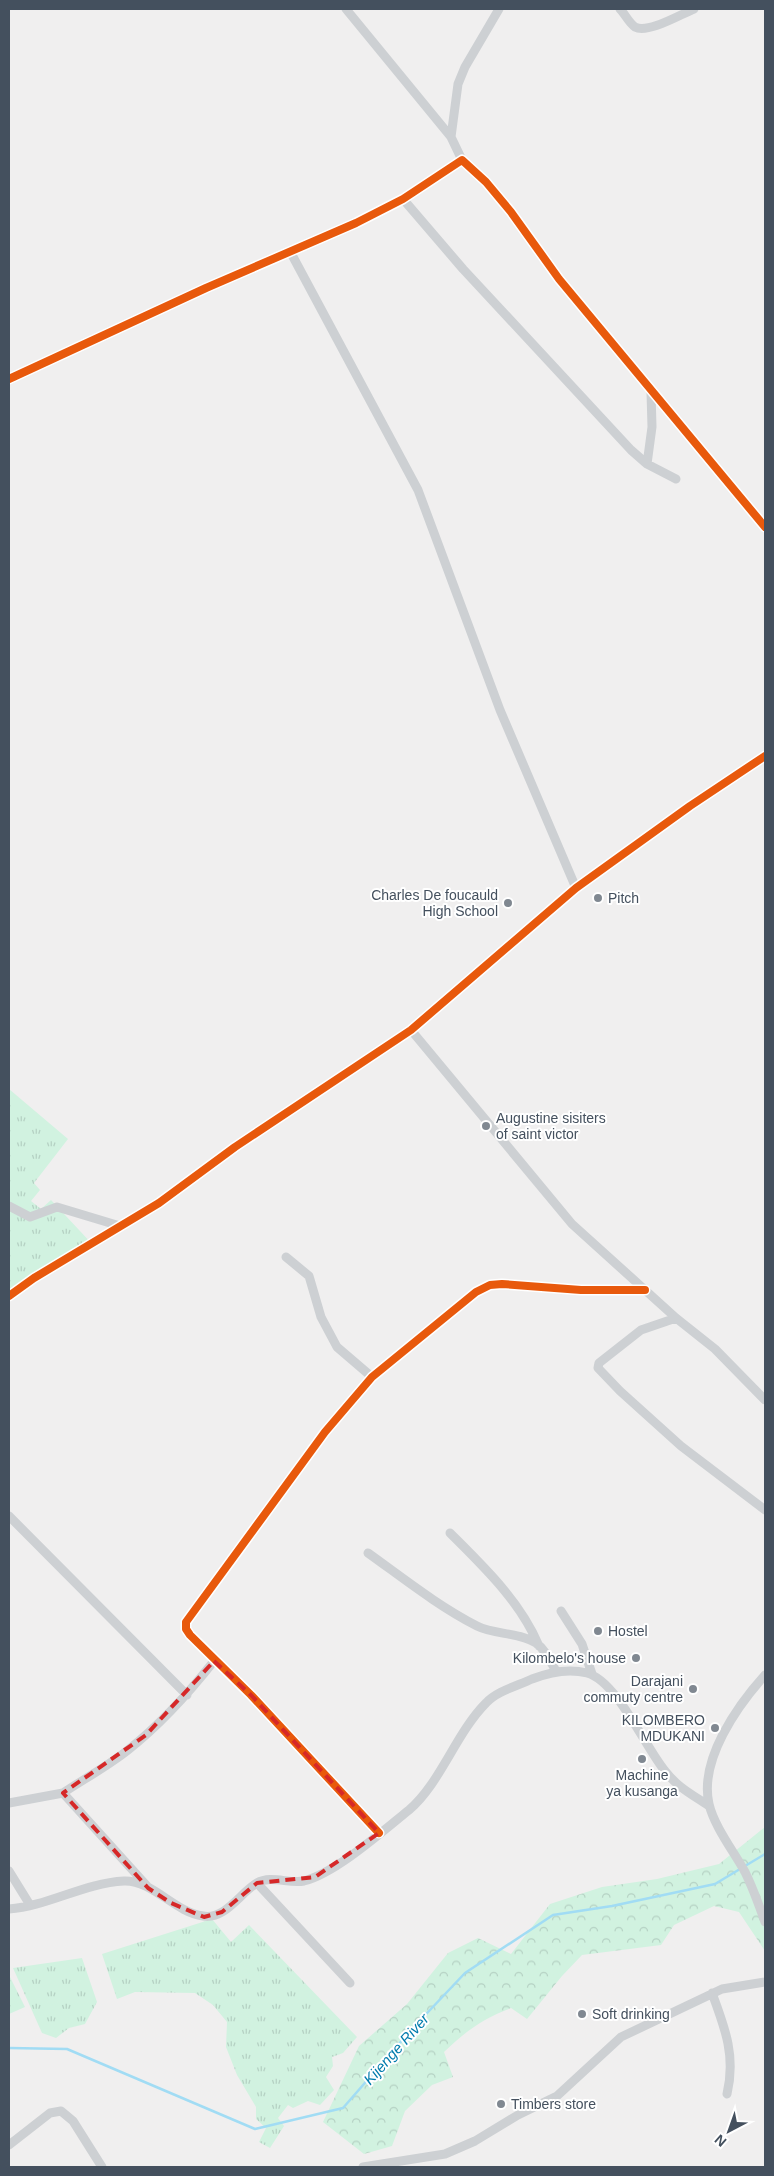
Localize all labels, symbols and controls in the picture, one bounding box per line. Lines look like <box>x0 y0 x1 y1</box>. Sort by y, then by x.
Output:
place label: Charles De foucauld High School <box>371 887 498 919</box>
place label: Pitch <box>608 890 639 906</box>
marker: Pitch <box>592 892 604 904</box>
marker: Charles De foucauld High School <box>502 897 514 909</box>
place label: Augustine sisiters of saint victor <box>496 1110 606 1142</box>
marker: Augustine sisiters of saint victor <box>480 1120 492 1132</box>
place label: Hostel <box>608 1623 648 1639</box>
marker: Hostel <box>592 1625 604 1637</box>
place label: Kilombelo's house <box>513 1650 626 1666</box>
marker: Kilombelo's house <box>630 1652 642 1664</box>
place label: Darajani commuty centre <box>583 1673 683 1705</box>
marker: Darajani commuty centre <box>687 1683 699 1695</box>
place label: KILOMBERO MDUKANI <box>622 1712 705 1744</box>
marker: KILOMBERO MDUKANI <box>709 1722 721 1734</box>
marker: Machine ya kusanga <box>636 1753 648 1765</box>
place label: Machine ya kusanga <box>606 1767 678 1799</box>
place label: Soft drinking <box>592 2006 670 2022</box>
marker: Soft drinking <box>576 2008 588 2020</box>
water label: Kijenge River <box>360 2009 433 2088</box>
place label: Timbers store <box>511 2096 596 2112</box>
marker: Timbers store <box>495 2098 507 2110</box>
north arrow <box>704 2106 754 2156</box>
text: N <box>711 2131 730 2150</box>

